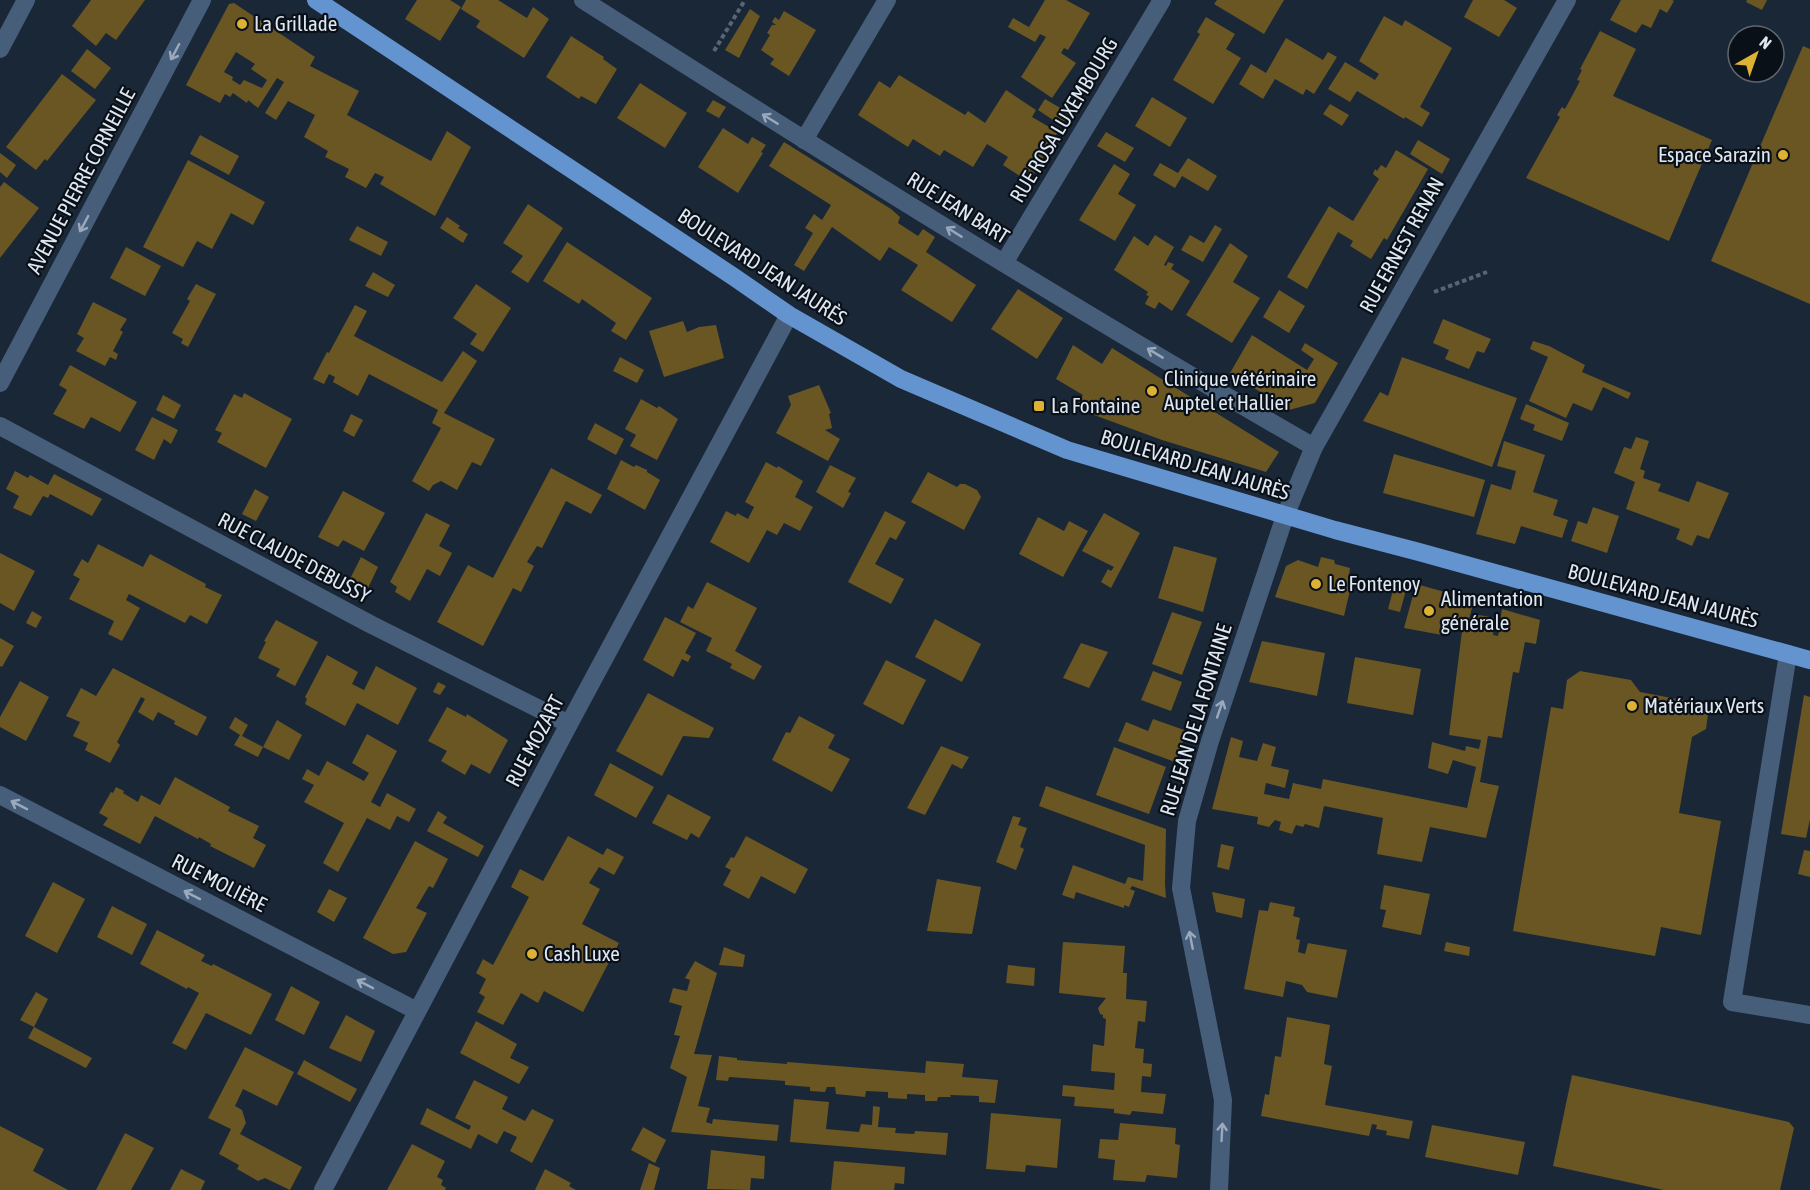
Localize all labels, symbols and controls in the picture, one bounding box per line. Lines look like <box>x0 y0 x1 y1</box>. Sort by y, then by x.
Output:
place label: La Grillade <box>254 11 337 35</box>
marker: La Grillade <box>235 17 249 31</box>
north arrow <box>1726 24 1786 84</box>
street label: RUE ROSA LUXEMBOURG <box>1004 33 1122 206</box>
text: N <box>1756 33 1775 52</box>
one-way arrow <box>169 42 180 60</box>
street label: AVENUE PIERRE CORNEILLE <box>21 84 139 277</box>
one-way arrow <box>762 112 779 124</box>
place label: Espace Sarazin <box>1658 142 1771 166</box>
marker: Espace Sarazin <box>1776 148 1790 162</box>
street label: RUE JEAN BART <box>903 166 1014 248</box>
street label: RUE ERNEST RENAN <box>1354 173 1448 316</box>
street label: BOULEVARD JEAN JAURÈS <box>674 203 851 330</box>
one-way arrow <box>78 215 89 233</box>
one-way arrow <box>946 226 963 238</box>
one-way arrow <box>1147 347 1164 359</box>
place label: Clinique vétérinaire Auptel et Hallier <box>1164 366 1316 414</box>
marker: Clinique vétérinaire Auptel et Hallier <box>1145 384 1159 398</box>
place label: La Fontaine <box>1051 393 1140 417</box>
marker: La Fontaine <box>1032 399 1046 413</box>
street label: BOULEVARD JEAN JAURÈS <box>1098 424 1293 504</box>
street label: RUE CLAUDE DEBUSSY <box>214 507 375 608</box>
street label: BOULEVARD JEAN JAURÈS <box>1566 558 1761 632</box>
place label: Le Fontenoy <box>1328 571 1421 595</box>
marker: Le Fontenoy <box>1309 577 1323 591</box>
place label: Alimentation générale <box>1441 586 1543 634</box>
marker: Alimentation générale <box>1422 604 1436 618</box>
street label: RUE JEAN DE LA FONTAINE <box>1154 621 1236 819</box>
street label: RUE MOZART <box>500 691 568 790</box>
place label: Matériaux Verts <box>1644 693 1764 717</box>
marker: Matériaux Verts <box>1625 699 1639 713</box>
one-way arrow <box>1216 700 1227 719</box>
one-way arrow <box>10 799 28 810</box>
street label: RUE MOLIÈRE <box>168 848 271 916</box>
one-way arrow <box>183 889 201 900</box>
one-way arrow <box>1185 931 1196 950</box>
place label: Cash Luxe <box>544 941 620 965</box>
marker: Cash Luxe <box>525 947 539 961</box>
one-way arrow <box>356 978 374 990</box>
one-way arrow <box>1216 1122 1227 1142</box>

